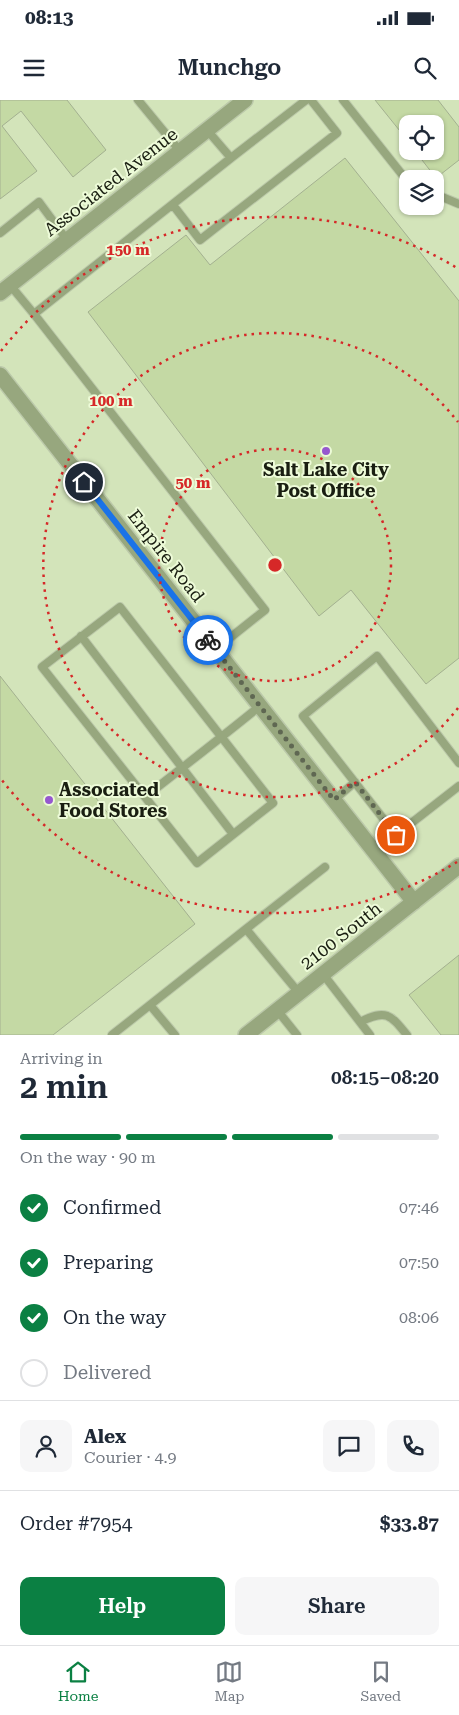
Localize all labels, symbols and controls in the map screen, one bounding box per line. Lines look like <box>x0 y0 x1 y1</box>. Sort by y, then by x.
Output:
text: 08:13 <box>25 6 74 29</box>
icon: menu <box>20 54 48 82</box>
icon: search <box>411 54 439 82</box>
text: Munchgo <box>178 55 281 80</box>
map controls <box>399 115 444 215</box>
button: locate <box>399 115 444 160</box>
street label: Associated Avenue <box>40 123 182 240</box>
button: layers <box>399 170 444 215</box>
text: 150 m <box>106 241 150 259</box>
text: 100 m <box>89 392 133 410</box>
marker: Salt Lake City Post Office <box>320 445 332 457</box>
place label: Salt Lake City Post Office <box>263 459 389 501</box>
pin <box>63 461 105 503</box>
icon: home <box>70 468 98 496</box>
text: 50 m <box>175 474 211 492</box>
street label: Empire Road <box>124 505 209 606</box>
centre of rings <box>266 556 284 574</box>
courier <box>183 615 233 665</box>
icon: bike <box>194 626 222 654</box>
place label: Associated Food Stores <box>59 779 167 821</box>
marker: Associated Food Stores <box>43 794 55 806</box>
pin <box>375 814 417 856</box>
icon: bag <box>382 821 410 849</box>
street label: 2100 South <box>296 897 386 974</box>
text: Arriving in <box>20 1049 103 1068</box>
text: 08:15–08:20 <box>331 1066 439 1089</box>
text: 2 min <box>20 1068 108 1106</box>
text: On the way · 90 m <box>20 1148 156 1167</box>
icon: check <box>20 1194 48 1222</box>
text: Confirmed <box>63 1196 161 1219</box>
text: 07:46 <box>399 1198 439 1217</box>
icon: check <box>20 1249 48 1277</box>
text: Preparing <box>63 1251 153 1274</box>
text: 07:50 <box>399 1253 439 1272</box>
icon: check <box>20 1304 48 1332</box>
text: On the way <box>63 1306 166 1329</box>
text: 08:06 <box>399 1308 439 1327</box>
text: Delivered <box>63 1361 151 1384</box>
button: person <box>20 1420 72 1472</box>
button: chat <box>323 1420 375 1472</box>
button: phone <box>387 1420 439 1472</box>
text: Alex <box>84 1425 126 1448</box>
text: Courier · 4.9 <box>84 1448 177 1467</box>
text: Order #7954 <box>20 1512 132 1535</box>
text: $33.87 <box>380 1512 439 1535</box>
button: Help <box>20 1577 225 1635</box>
button: Share <box>235 1577 439 1635</box>
tab: Home <box>58 1658 99 1704</box>
tab: Map <box>215 1658 244 1704</box>
tab: Saved <box>360 1658 401 1704</box>

